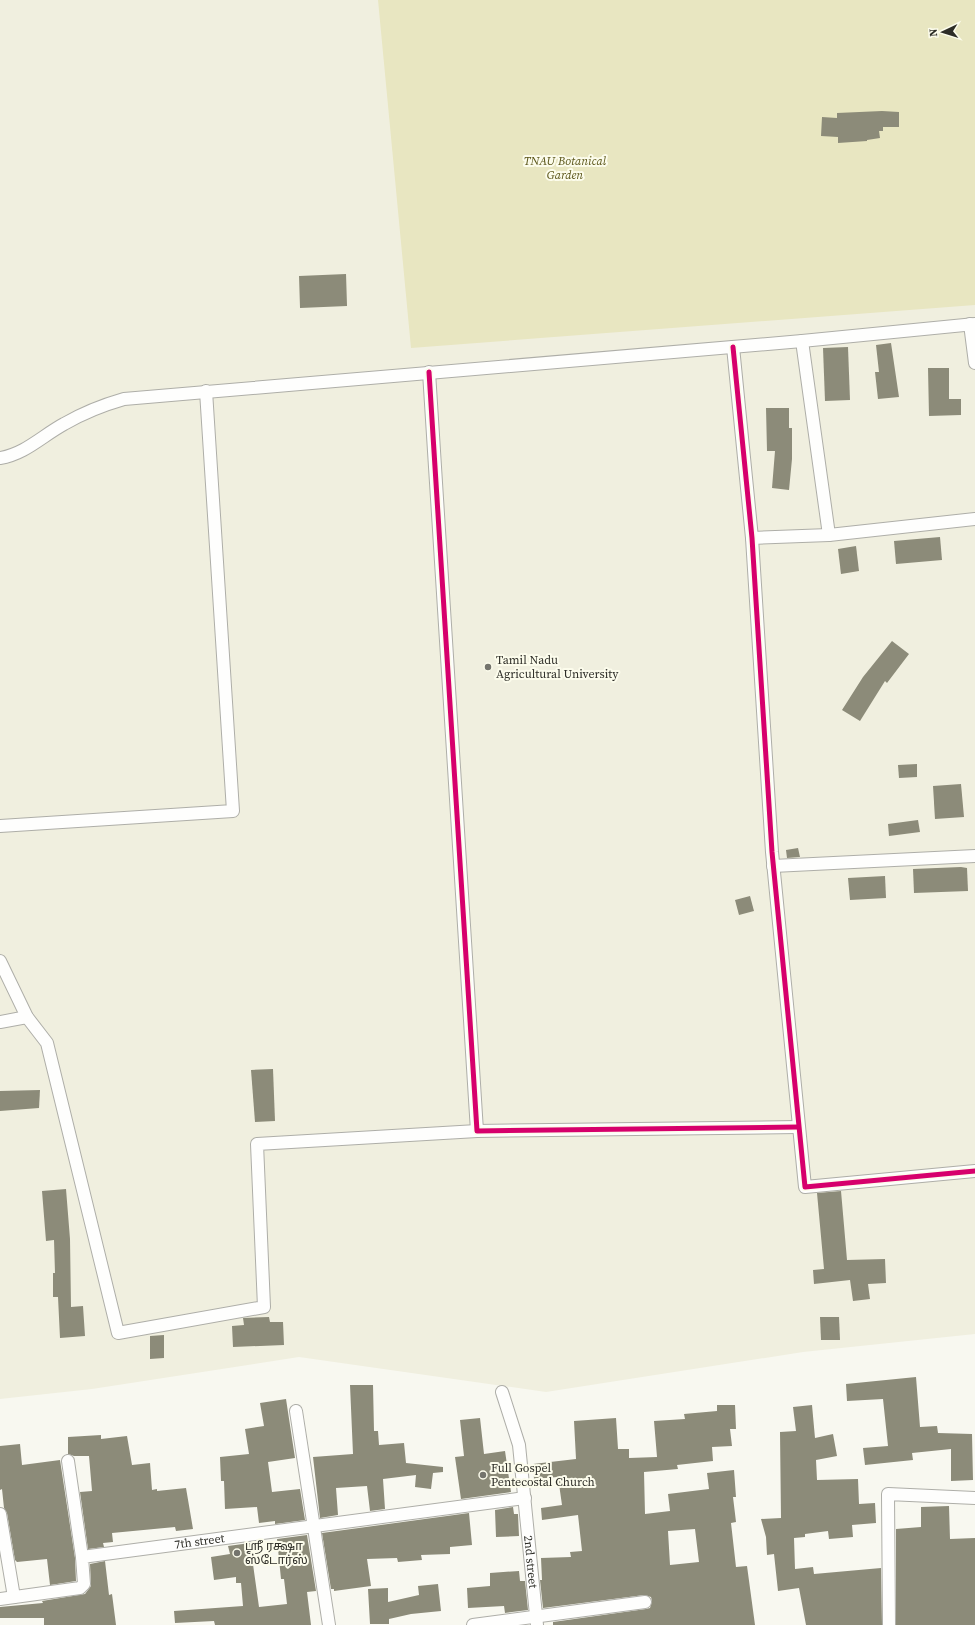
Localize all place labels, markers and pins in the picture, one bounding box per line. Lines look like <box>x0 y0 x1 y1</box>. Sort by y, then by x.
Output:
place label: Tamil Nadu Agricultural University <box>496 652 619 682</box>
marker: Tamil Nadu Agricultural University <box>483 662 493 672</box>
place label: Full Gospel Pentecostal Church <box>491 1460 595 1490</box>
marker: Full Gospel Pentecostal Church <box>478 1470 488 1480</box>
place label: ஶ்ரீ ரக்ஷா ஸ்டோர்ஸ் <box>245 1538 308 1568</box>
marker: ஶ்ரீ ரக்ஷா ஸ்டோர்ஸ் <box>232 1548 242 1558</box>

